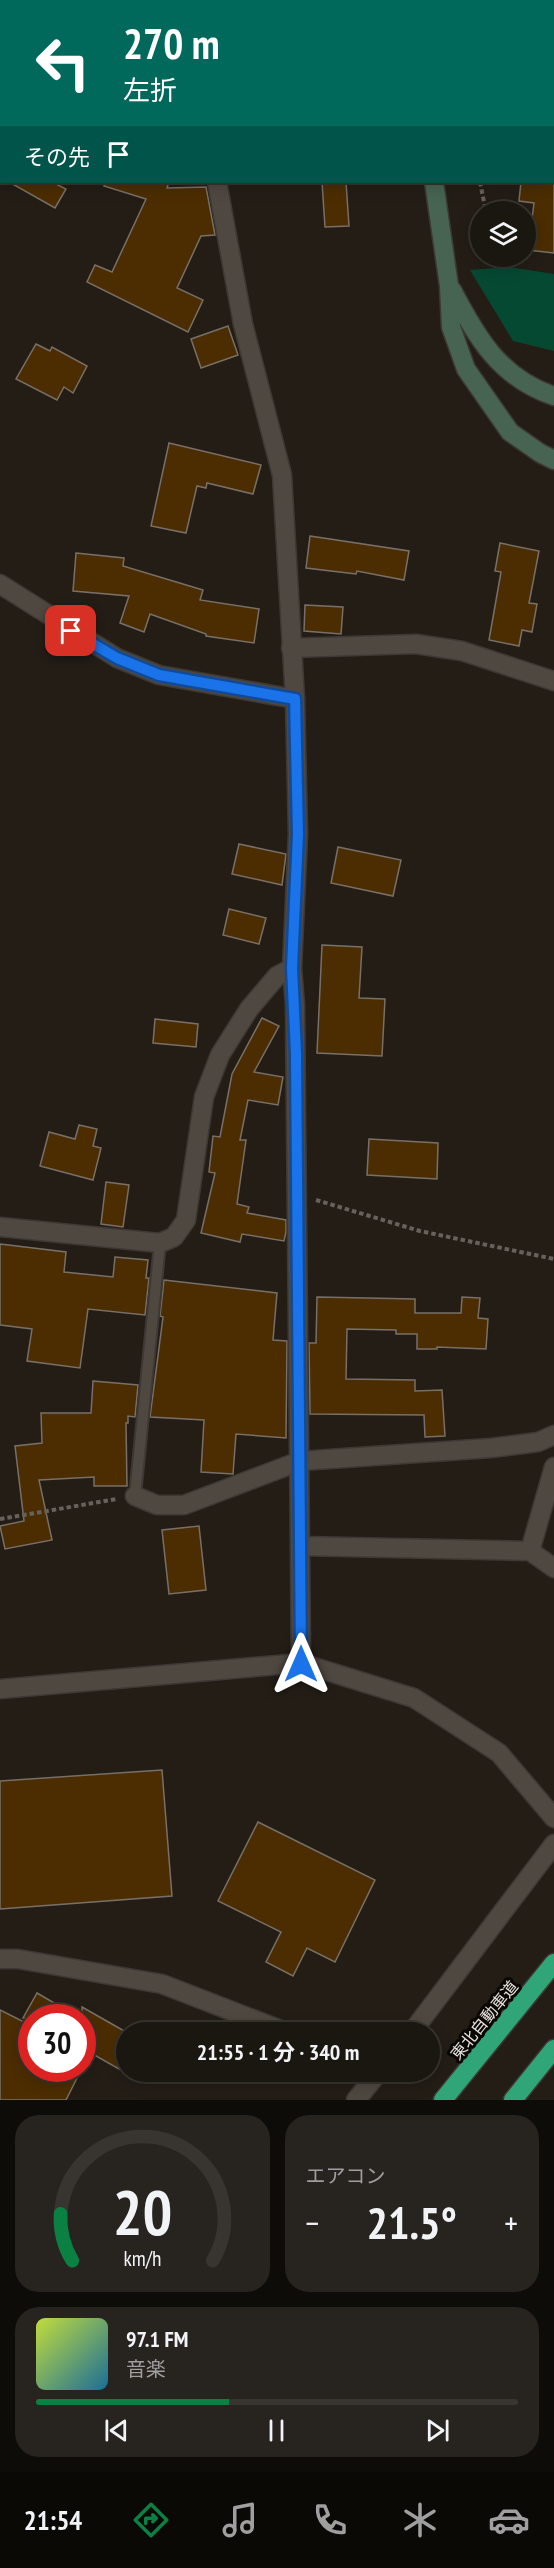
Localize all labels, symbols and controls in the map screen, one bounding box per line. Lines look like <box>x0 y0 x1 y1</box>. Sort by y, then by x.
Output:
text: 270 m <box>123 16 220 71</box>
icon: left <box>24 24 102 102</box>
text: 左折 <box>123 73 177 107</box>
icon: arrive <box>102 138 135 171</box>
text: その先 <box>24 143 90 171</box>
map controls <box>470 201 536 267</box>
button: layers <box>470 201 536 267</box>
pin <box>45 605 96 656</box>
icon: arrive <box>54 614 87 647</box>
position arrow <box>269 1632 333 1696</box>
street label: 東北自動車道 <box>446 1976 522 2064</box>
speed limit sign: 30 <box>18 2004 96 2082</box>
text: 21:55 · 1 分 · 340 m <box>197 2038 359 2066</box>
text: エアコン <box>306 2163 386 2189</box>
text: 20 <box>112 2171 172 2252</box>
text: 21.5° <box>367 2193 457 2251</box>
text: − <box>306 2201 319 2244</box>
text: + <box>504 2201 518 2244</box>
text: km/h <box>123 2244 161 2272</box>
text: 97.1 FM <box>126 2325 188 2353</box>
text: 音楽 <box>126 2356 166 2382</box>
icon: previous <box>100 2414 133 2447</box>
icon: pause <box>260 2414 293 2447</box>
icon: next <box>421 2414 454 2447</box>
icon: directions <box>130 2499 172 2541</box>
icon: music <box>219 2499 261 2541</box>
icon: phone <box>309 2499 351 2541</box>
icon: climate <box>399 2499 441 2541</box>
icon: car <box>488 2499 530 2541</box>
text: 21:54 <box>24 2503 82 2537</box>

